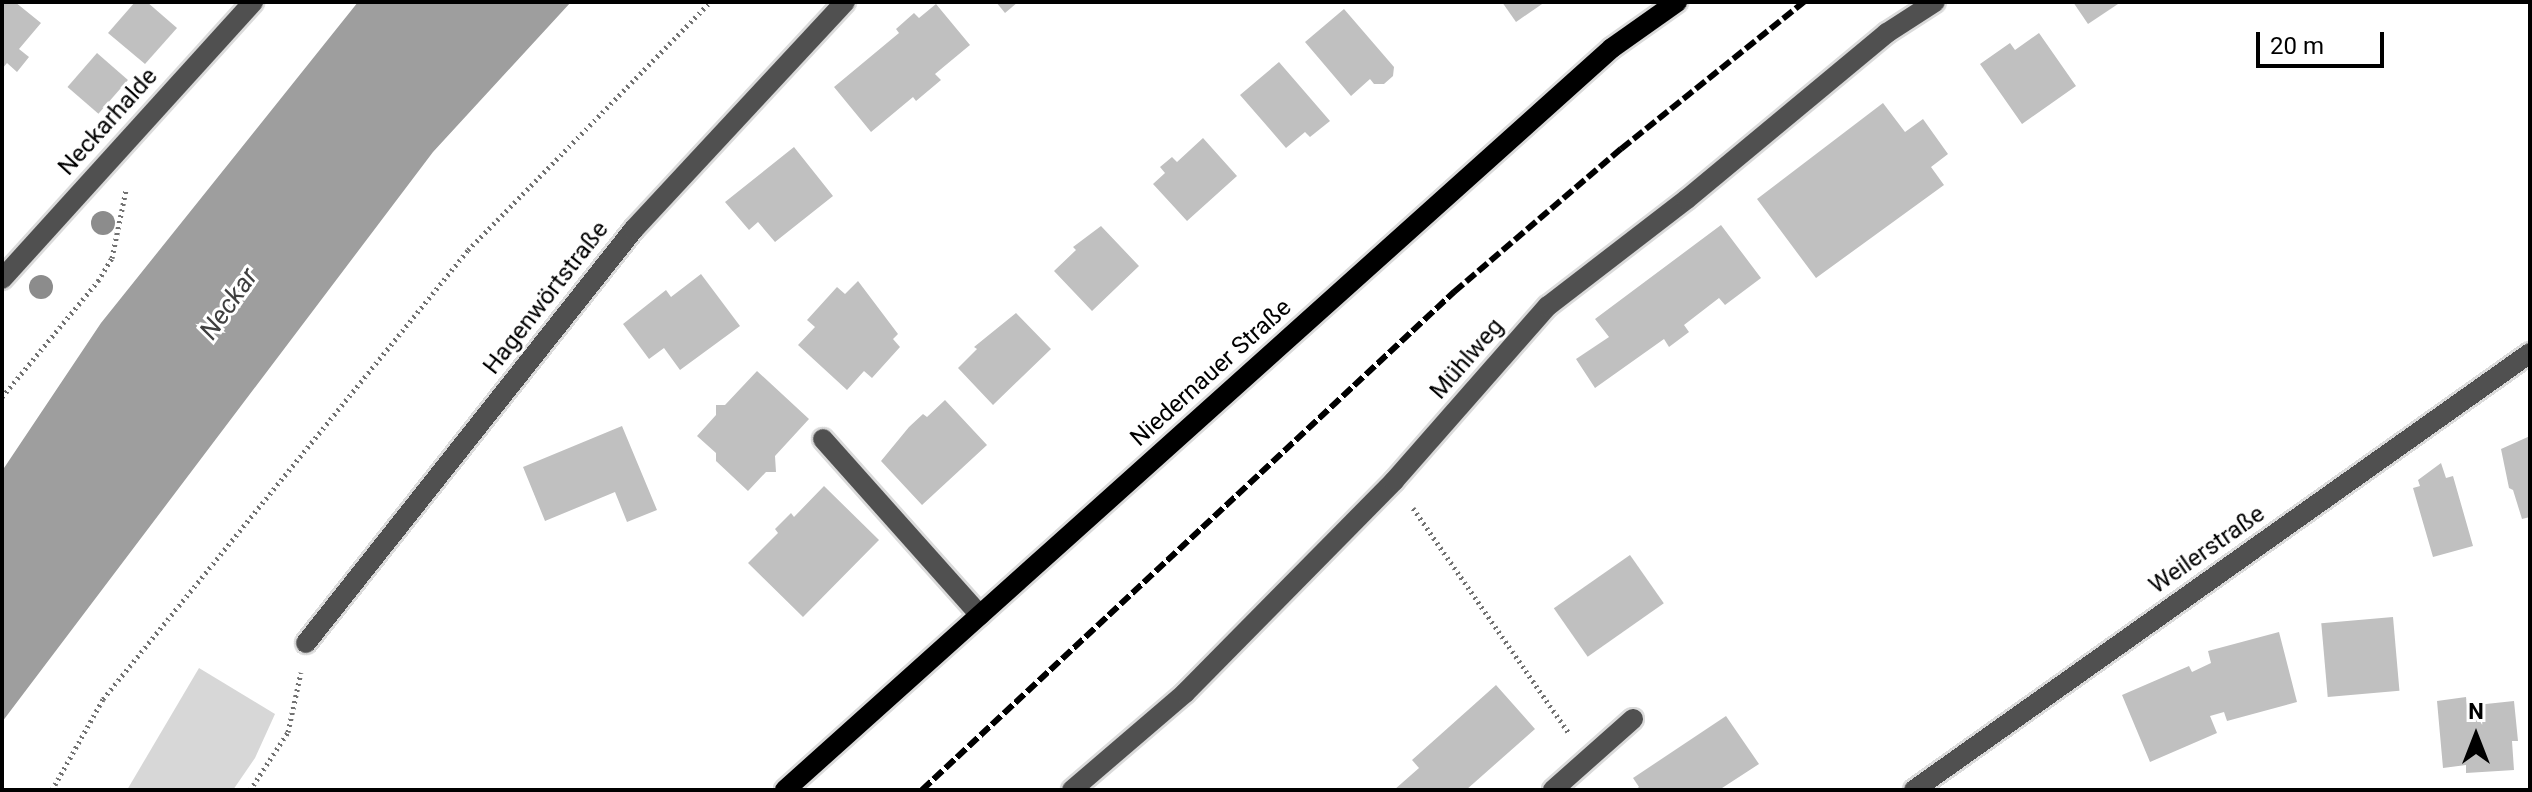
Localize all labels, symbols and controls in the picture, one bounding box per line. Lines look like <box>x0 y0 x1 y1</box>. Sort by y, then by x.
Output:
scale bar <box>2260 16 2388 66</box>
text: 20 m <box>2270 32 2324 60</box>
street label: Neckarhalde <box>52 63 164 181</box>
street label: Hagenwörtstraße <box>477 216 615 380</box>
water label: Neckar <box>193 262 265 346</box>
street label: Niedernauer Straße <box>1125 293 1297 453</box>
street label: Mühlweg <box>1424 313 1510 405</box>
street label: Weilerstraße <box>2144 500 2270 600</box>
north arrow <box>2436 696 2516 776</box>
text: N <box>2468 699 2484 724</box>

